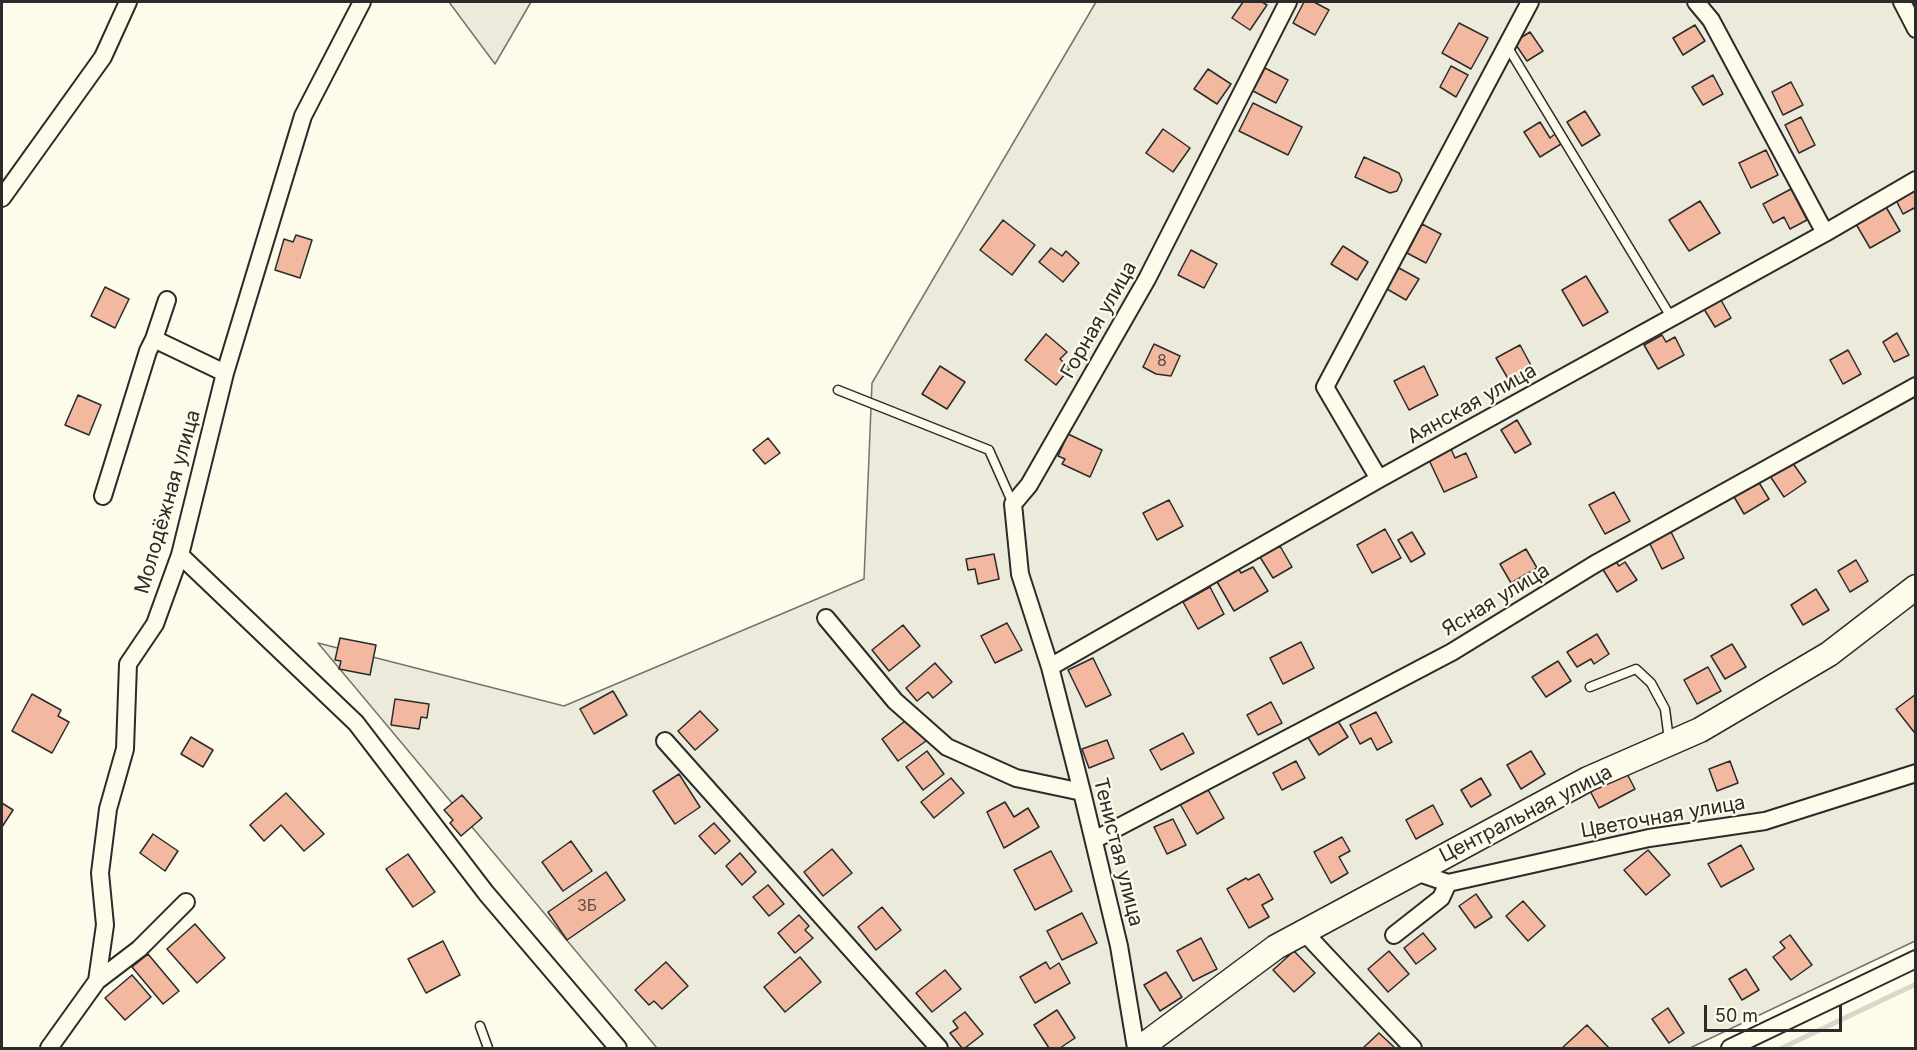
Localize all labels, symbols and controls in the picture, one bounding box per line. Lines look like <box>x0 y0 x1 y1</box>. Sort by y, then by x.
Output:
street label: Горная улица <box>1056 257 1142 383</box>
house number: 8 <box>1157 351 1167 371</box>
street label: Аянская улица <box>1403 359 1541 449</box>
street label: Молодёжная улица <box>130 407 206 597</box>
street label: Ясная улица <box>1438 559 1554 641</box>
street label: Центральная улица <box>1436 760 1616 868</box>
street label: Тенистая улица <box>1088 775 1148 929</box>
street label: Цветочная улица <box>1579 791 1747 843</box>
house number: 3Б <box>577 896 597 916</box>
scale bar <box>1707 993 1845 1031</box>
text: 50 m <box>1715 1005 1758 1026</box>

